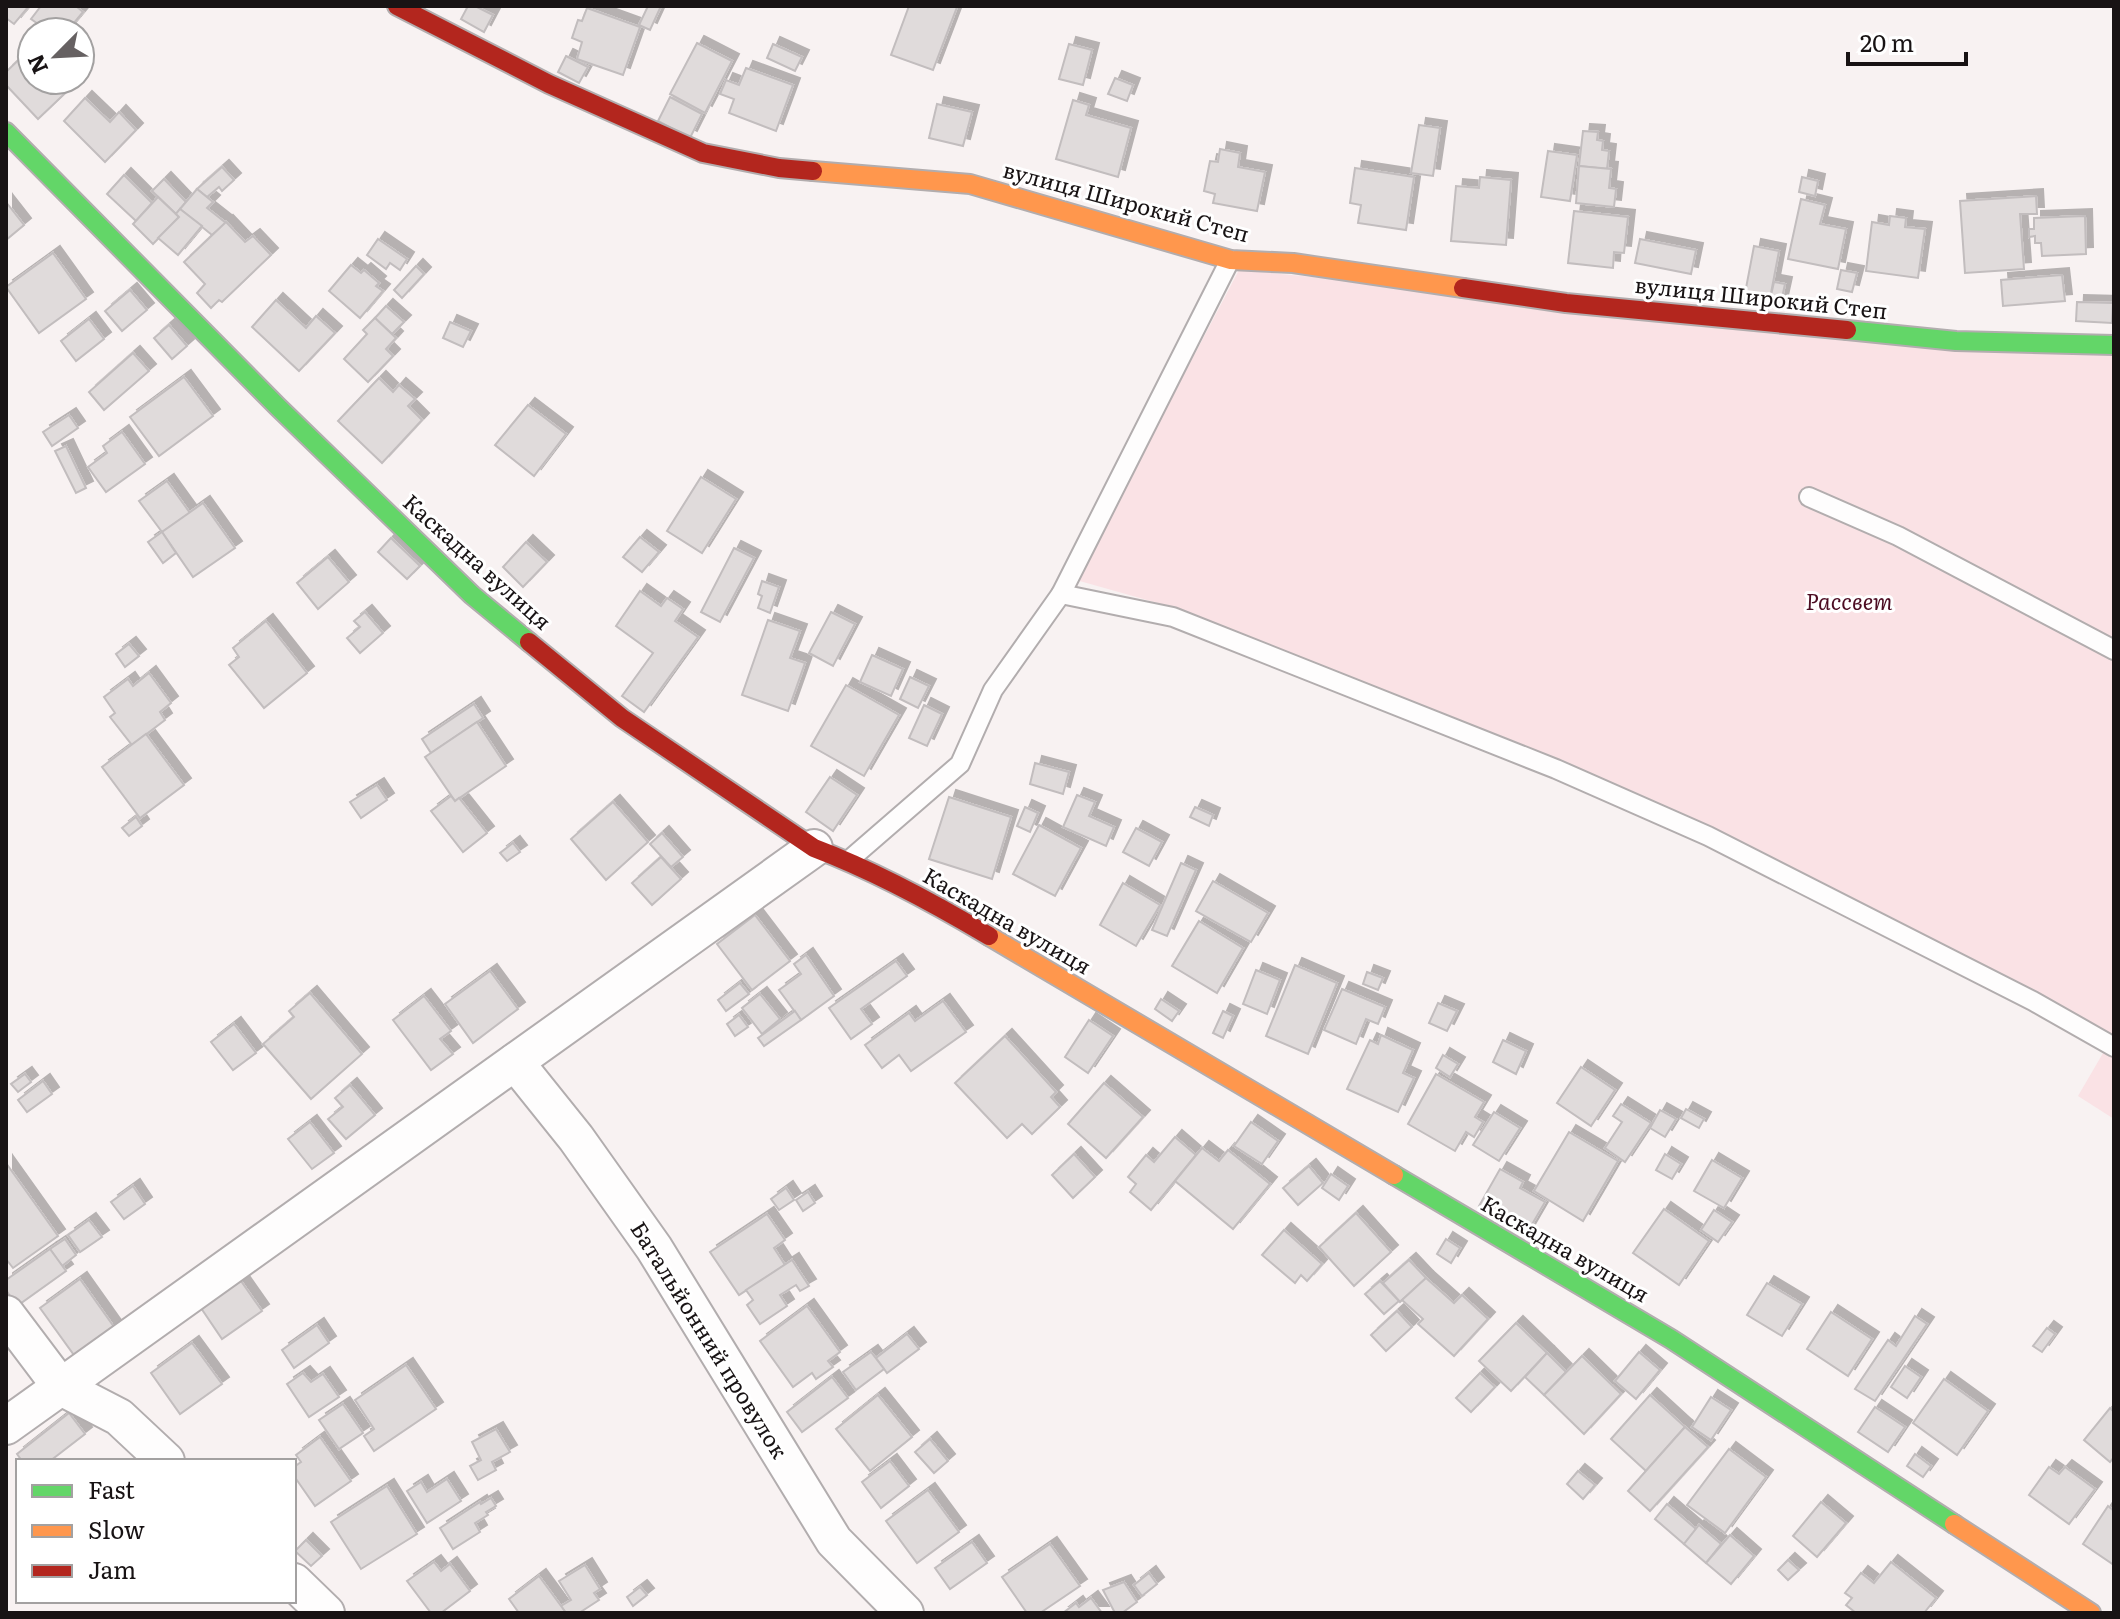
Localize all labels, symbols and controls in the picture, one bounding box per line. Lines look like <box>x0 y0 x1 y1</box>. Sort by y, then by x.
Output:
north arrow <box>16 16 96 96</box>
scale bar <box>1848 16 1966 66</box>
text: 20 m <box>1860 24 1914 59</box>
text: N <box>18 50 55 80</box>
street label: вулиця Широкий Степ <box>1000 152 1253 249</box>
street label: вулиця Широкий Степ <box>1633 267 1889 326</box>
street label: Каскадна вулиця <box>397 485 559 636</box>
park label: Рассвет <box>1805 584 1893 617</box>
street label: Каскадна вулиця <box>918 858 1098 981</box>
street label: Каскадна вулиця <box>1476 1186 1656 1309</box>
street label: Батальйонний провулок <box>624 1214 797 1464</box>
legend <box>16 1459 296 1603</box>
text: Fast <box>88 1471 135 1506</box>
text: Slow <box>88 1511 145 1546</box>
text: Jam <box>88 1551 136 1586</box>

